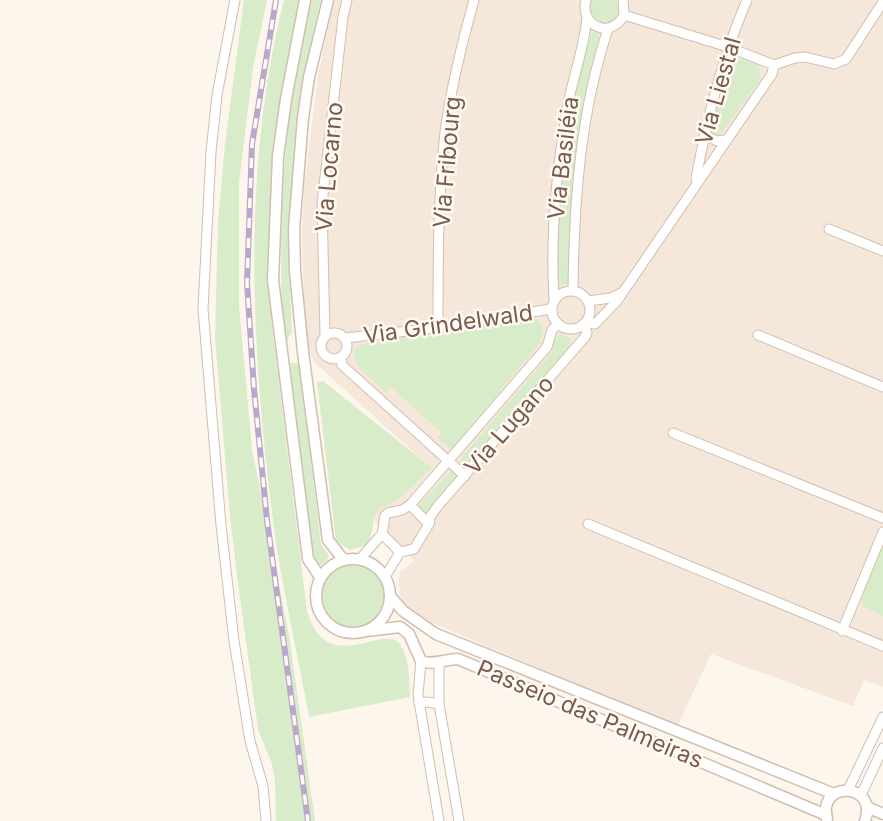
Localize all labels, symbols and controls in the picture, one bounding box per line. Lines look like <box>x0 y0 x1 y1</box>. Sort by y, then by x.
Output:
street label: Via Liestal <box>689 34 747 148</box>
street label: Via Fribourg <box>427 95 467 229</box>
street label: Via Basiléia <box>542 95 584 221</box>
street label: Via Locarno <box>309 101 349 233</box>
street label: Via Grindelwald <box>362 298 534 350</box>
street label: Via Lugano <box>458 370 560 480</box>
street label: Passeio das Palmeiras <box>473 654 707 774</box>

